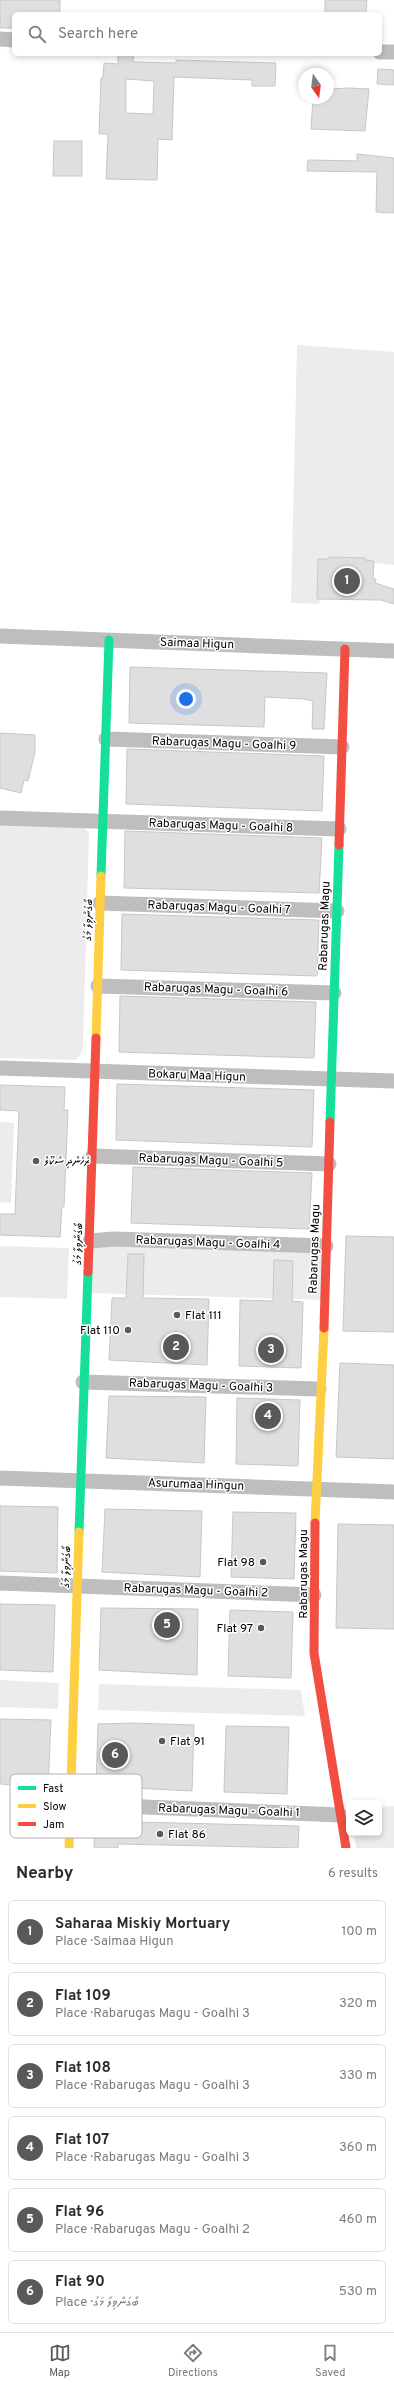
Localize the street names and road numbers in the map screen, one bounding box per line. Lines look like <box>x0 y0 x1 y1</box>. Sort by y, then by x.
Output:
street label: Saimaa Higun <box>160 635 234 653</box>
street label: Rabarugas Magu - Goalhi 9 <box>151 733 296 755</box>
street label: Rabarugas Magu - Goalhi 8 <box>148 815 294 837</box>
street label: Rabarugas Magu <box>315 881 335 971</box>
street label: ބޯގަންވިލާ މަގު <box>80 898 98 942</box>
street label: Rabarugas Magu - Goalhi 7 <box>147 898 291 918</box>
street label: Rabarugas Magu - Goalhi 6 <box>143 979 288 1001</box>
street label: Bokaru Maa Higun <box>148 1066 246 1086</box>
street label: Rabarugas Magu - Goalhi 5 <box>138 1150 284 1172</box>
street label: Rabarugas Magu <box>305 1204 325 1294</box>
street label: ބޯގަންވިލާ މަގު <box>70 1222 88 1266</box>
street label: Rabarugas Magu - Goalhi 4 <box>135 1232 281 1254</box>
street label: Rabarugas Magu - Goalhi 3 <box>128 1375 273 1397</box>
street label: Asurumaa Hingun <box>148 1475 244 1495</box>
street label: Rabarugas Magu <box>296 1529 312 1619</box>
street label: ބޯގަންވިލާ މަގު <box>58 1545 76 1589</box>
street label: Rabarugas Magu - Goalhi 2 <box>123 1580 269 1602</box>
street label: Rabarugas Magu - Goalhi 1 <box>158 1801 300 1821</box>

